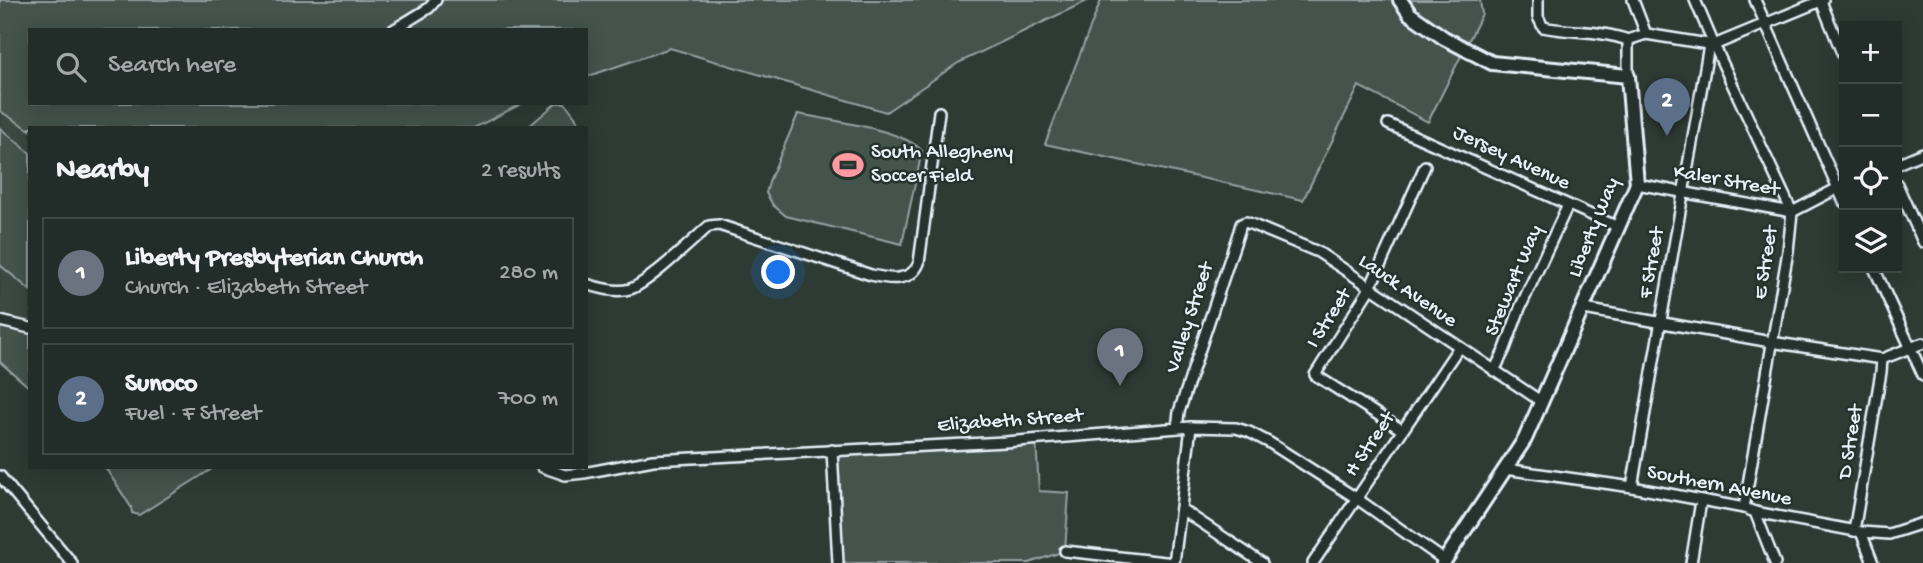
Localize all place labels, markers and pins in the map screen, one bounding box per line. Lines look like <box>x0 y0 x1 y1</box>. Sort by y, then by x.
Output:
pin: 2 <box>1644 78 1690 136</box>
place label: South Allegheny Soccer Field <box>871 141 1013 190</box>
sports icon: South Allegheny Soccer Field <box>831 148 865 182</box>
pin: 1 <box>1097 328 1143 386</box>

